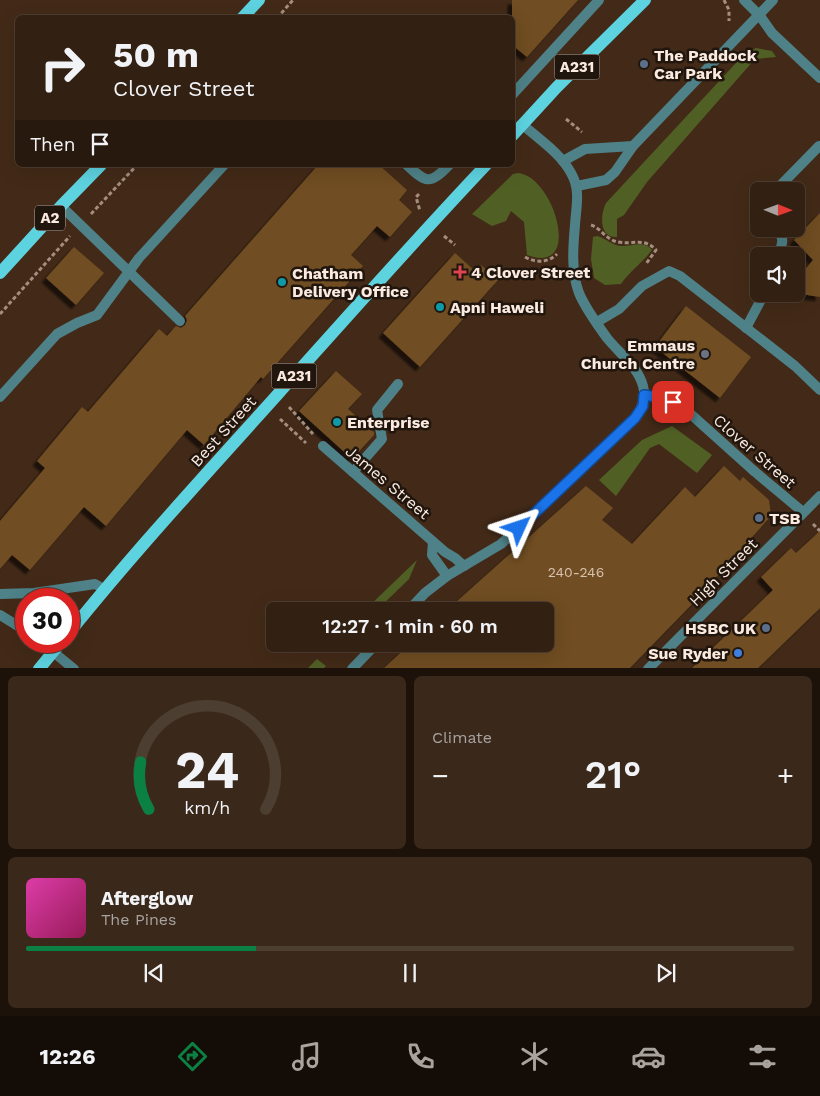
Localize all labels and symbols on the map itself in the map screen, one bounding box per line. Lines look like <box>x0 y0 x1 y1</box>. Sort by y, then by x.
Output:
place label: The Paddock Car Park <box>654 46 757 83</box>
road number: A231 <box>554 54 600 80</box>
marker: The Paddock Car Park <box>638 58 650 70</box>
north arrow <box>750 182 805 238</box>
road number: A2 <box>35 206 65 230</box>
place label: 4 Clover Street <box>471 263 590 282</box>
place label: Chatham Delivery Office <box>292 264 409 301</box>
marker: 4 Clover Street <box>453 265 467 279</box>
marker: Chatham Delivery Office <box>276 276 288 288</box>
place label: Apni Haweli <box>450 298 544 317</box>
marker: Apni Haweli <box>434 301 446 313</box>
place label: Emmaus Church Centre <box>581 336 695 373</box>
marker: Emmaus Church Centre <box>699 348 711 360</box>
road number: A231 <box>272 364 316 388</box>
pin <box>652 381 694 423</box>
street label: Best Street <box>187 392 260 471</box>
street label: Clover Street <box>710 410 800 492</box>
place label: Enterprise <box>347 413 429 432</box>
marker: Enterprise <box>331 416 343 428</box>
street label: James Street <box>342 442 434 523</box>
position arrow <box>492 501 544 553</box>
place label: TSB <box>769 509 801 528</box>
marker: TSB <box>753 512 765 524</box>
street label: High Street <box>686 534 761 610</box>
house number: 240-246 <box>548 564 604 580</box>
speed limit sign: 30 <box>15 588 80 653</box>
place label: HSBC UK <box>685 619 756 638</box>
marker: HSBC UK <box>760 622 772 634</box>
place label: Sue Ryder <box>648 644 728 663</box>
marker: Sue Ryder <box>732 647 744 659</box>

